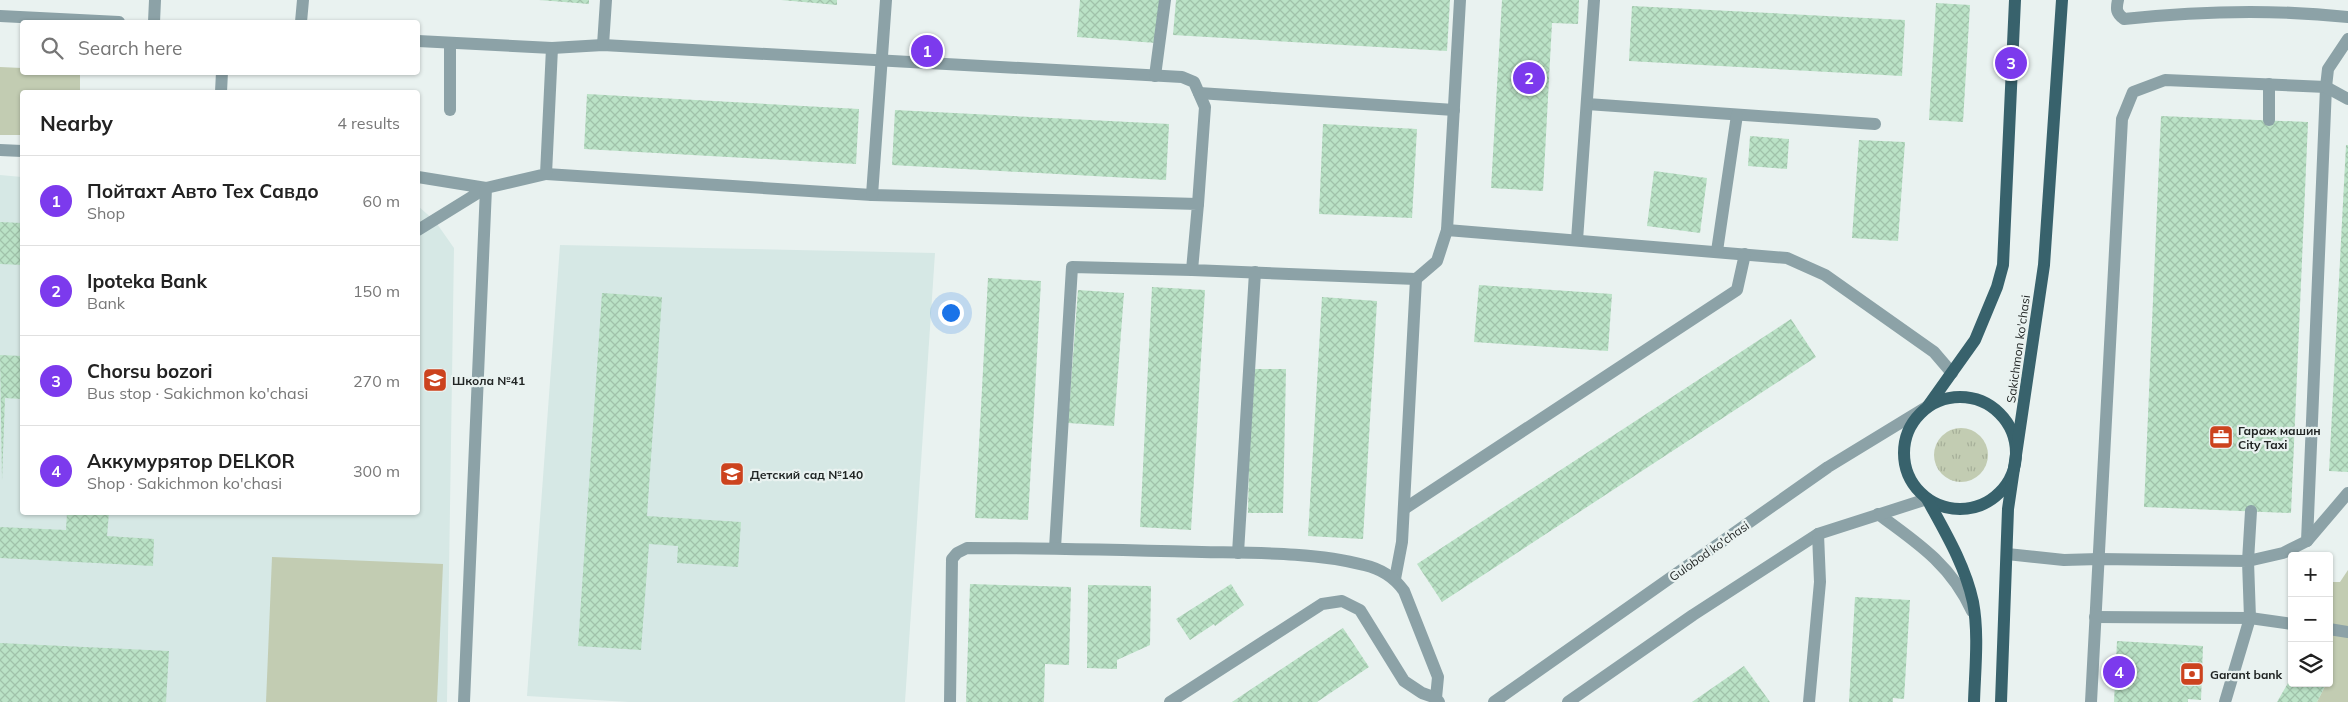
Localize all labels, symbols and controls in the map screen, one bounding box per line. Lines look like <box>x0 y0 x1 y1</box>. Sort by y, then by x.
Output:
search box <box>20 20 420 75</box>
pin: 1 <box>911 32 943 70</box>
icon: search <box>38 34 66 62</box>
text: Search here <box>78 36 182 60</box>
pin: 3 <box>1995 44 2027 82</box>
pin: 2 <box>1513 59 1545 97</box>
text: Nearby <box>40 110 113 136</box>
text: 4 results <box>337 113 400 133</box>
text: Пойтахт Авто Тех Савдо <box>87 179 319 203</box>
text: 1 <box>51 191 61 211</box>
text: 60 m <box>363 191 400 211</box>
text: Shop <box>87 203 125 223</box>
text: Ipoteka Bank <box>87 269 207 293</box>
text: 2 <box>51 281 61 301</box>
text: 150 m <box>353 281 400 301</box>
text: Bank <box>87 293 125 313</box>
street label: Sakichmon ko'chasi <box>2003 294 2033 404</box>
your location <box>938 300 964 326</box>
text: Chorsu bozori <box>87 359 213 383</box>
school or university icon: Школа №41 <box>422 367 448 393</box>
text: 3 <box>51 371 61 391</box>
text: 270 m <box>353 371 400 391</box>
place label: Школа №41 <box>452 373 525 388</box>
text: Bus stop · Sakichmon ko'chasi <box>87 383 308 403</box>
place label: Гараж машин City Taxi <box>2238 423 2321 452</box>
office icon: Гараж машин City Taxi <box>2208 424 2234 450</box>
text: Аккумурятор DELKOR <box>87 449 295 473</box>
text: 4 <box>51 461 61 481</box>
text: 300 m <box>353 461 400 481</box>
school or university icon: Детский сад №140 <box>719 461 745 487</box>
place label: Детский сад №140 <box>750 467 863 482</box>
text: Shop · Sakichmon ko'chasi <box>87 473 282 493</box>
street label: Gulobod ko'chasi <box>1666 518 1752 584</box>
map controls <box>2288 552 2333 687</box>
button: + <box>2288 552 2333 597</box>
button: − <box>2288 597 2333 642</box>
button: layers <box>2288 642 2333 687</box>
pin: 4 <box>2103 653 2135 691</box>
bank icon: Garant bank <box>2179 661 2205 687</box>
place label: Garant bank <box>2210 667 2283 682</box>

